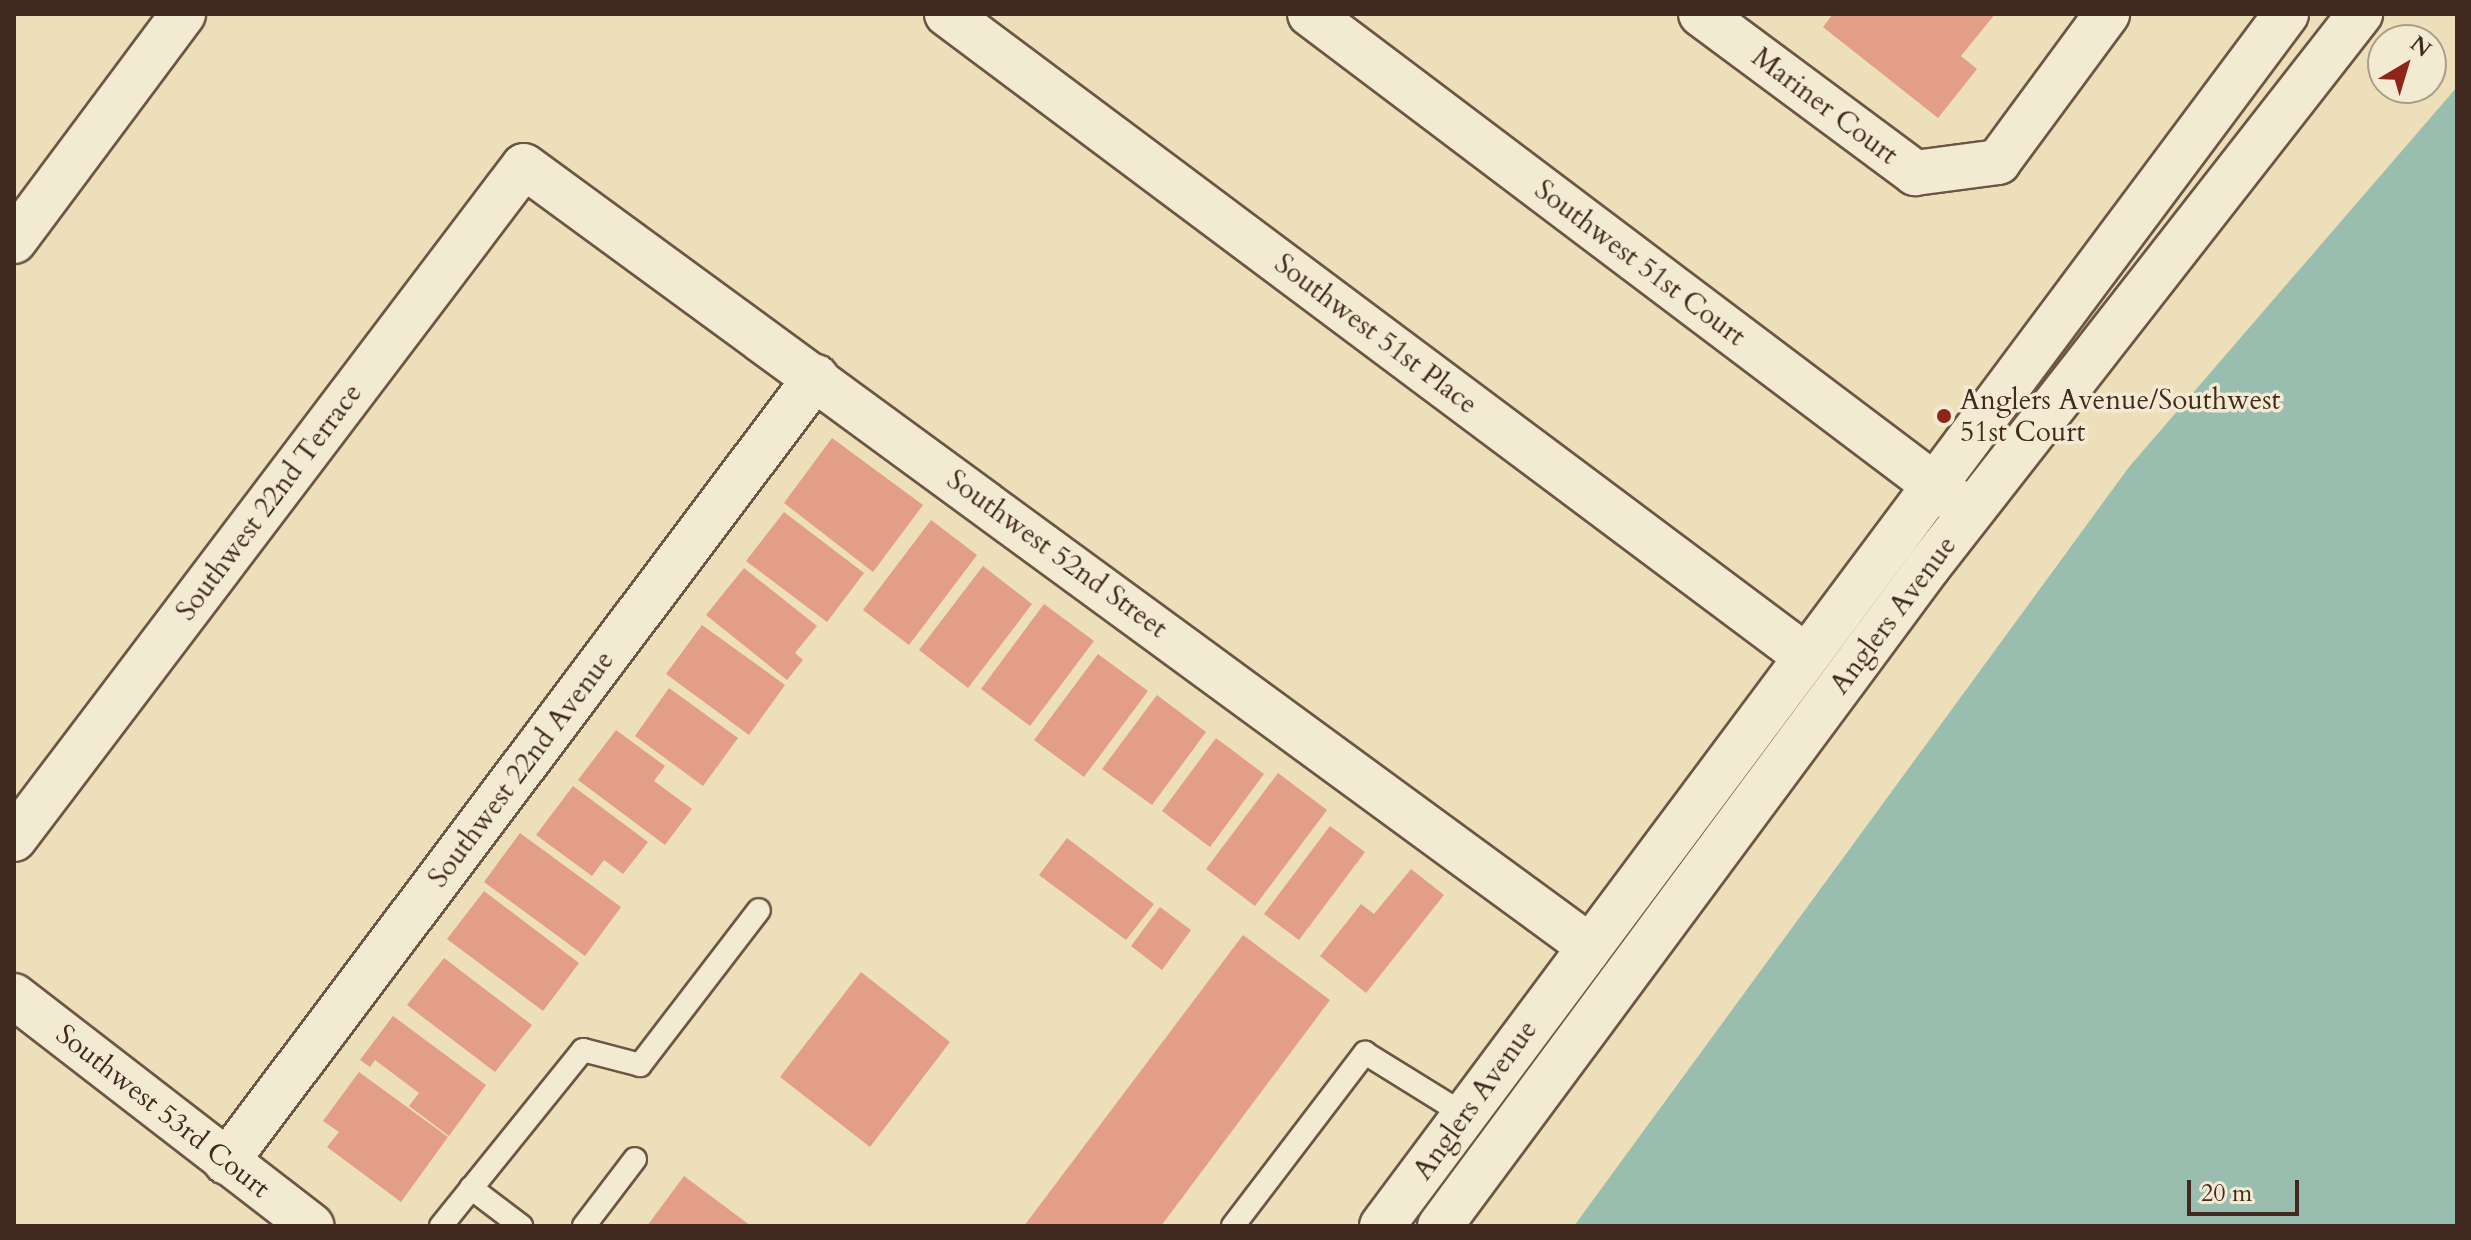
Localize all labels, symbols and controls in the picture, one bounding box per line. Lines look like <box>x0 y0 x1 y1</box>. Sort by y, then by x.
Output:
north arrow <box>2367 24 2447 104</box>
text: N <box>2404 29 2437 64</box>
street label: Mariner Court <box>1745 40 1905 172</box>
street label: Southwest 51st Court <box>1528 173 1752 353</box>
street label: Southwest 51st Place <box>1268 247 1484 421</box>
street label: Southwest 22nd Terrace <box>169 377 369 627</box>
place label: Anglers Avenue/Southwest 51st Court <box>1960 383 2280 449</box>
marker: Anglers Avenue/Southwest 51st Court <box>1935 407 1953 425</box>
street label: Southwest 52nd Street <box>940 463 1174 645</box>
street label: Anglers Avenue <box>1823 529 1963 701</box>
street label: Southwest 22nd Avenue <box>421 644 621 894</box>
street label: Anglers Avenue <box>1406 1014 1544 1186</box>
street label: Southwest 53rd Court <box>49 1017 277 1205</box>
scale bar <box>2191 1164 2303 1214</box>
text: 20 m <box>2201 1177 2252 1210</box>

